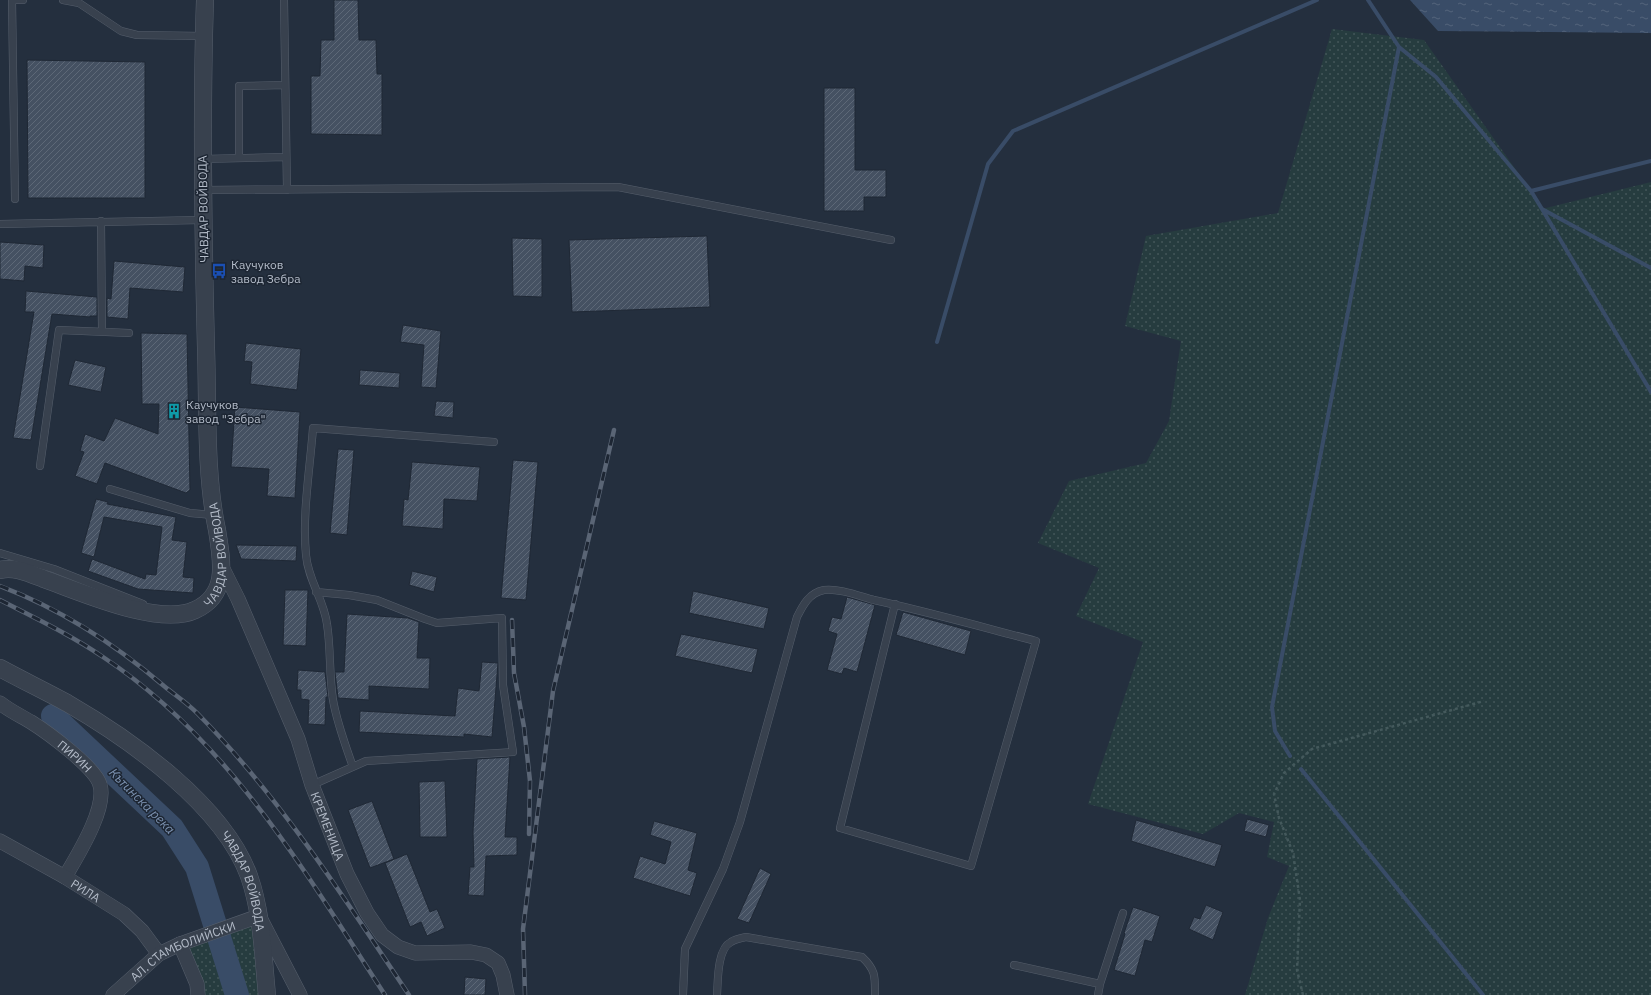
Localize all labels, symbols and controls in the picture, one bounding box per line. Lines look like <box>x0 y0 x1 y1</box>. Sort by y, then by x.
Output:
street label: ЧАВДАР ВОЙВОДА <box>195 155 211 263</box>
place label: Каучуков завод Зебра <box>231 257 301 286</box>
bus stop icon: Каучуков завод Зебра <box>210 262 228 280</box>
place label: Каучуков завод "Зебра" <box>186 397 266 426</box>
building icon: Каучуков завод "Зебра" <box>165 402 183 420</box>
street label: ЧАВДАР ВОЙВОДА <box>200 501 229 610</box>
street label: ПИРИН <box>55 736 96 775</box>
water label: Кътинска река <box>105 764 179 838</box>
street label: КРЕМЕНИЦА <box>308 789 348 863</box>
street label: ЧАВДАР ВОЙВОДА <box>218 828 268 932</box>
street label: РИЛА <box>69 875 104 905</box>
street label: АЛ. СТАМБОЛИЙСКИ <box>127 918 237 984</box>

